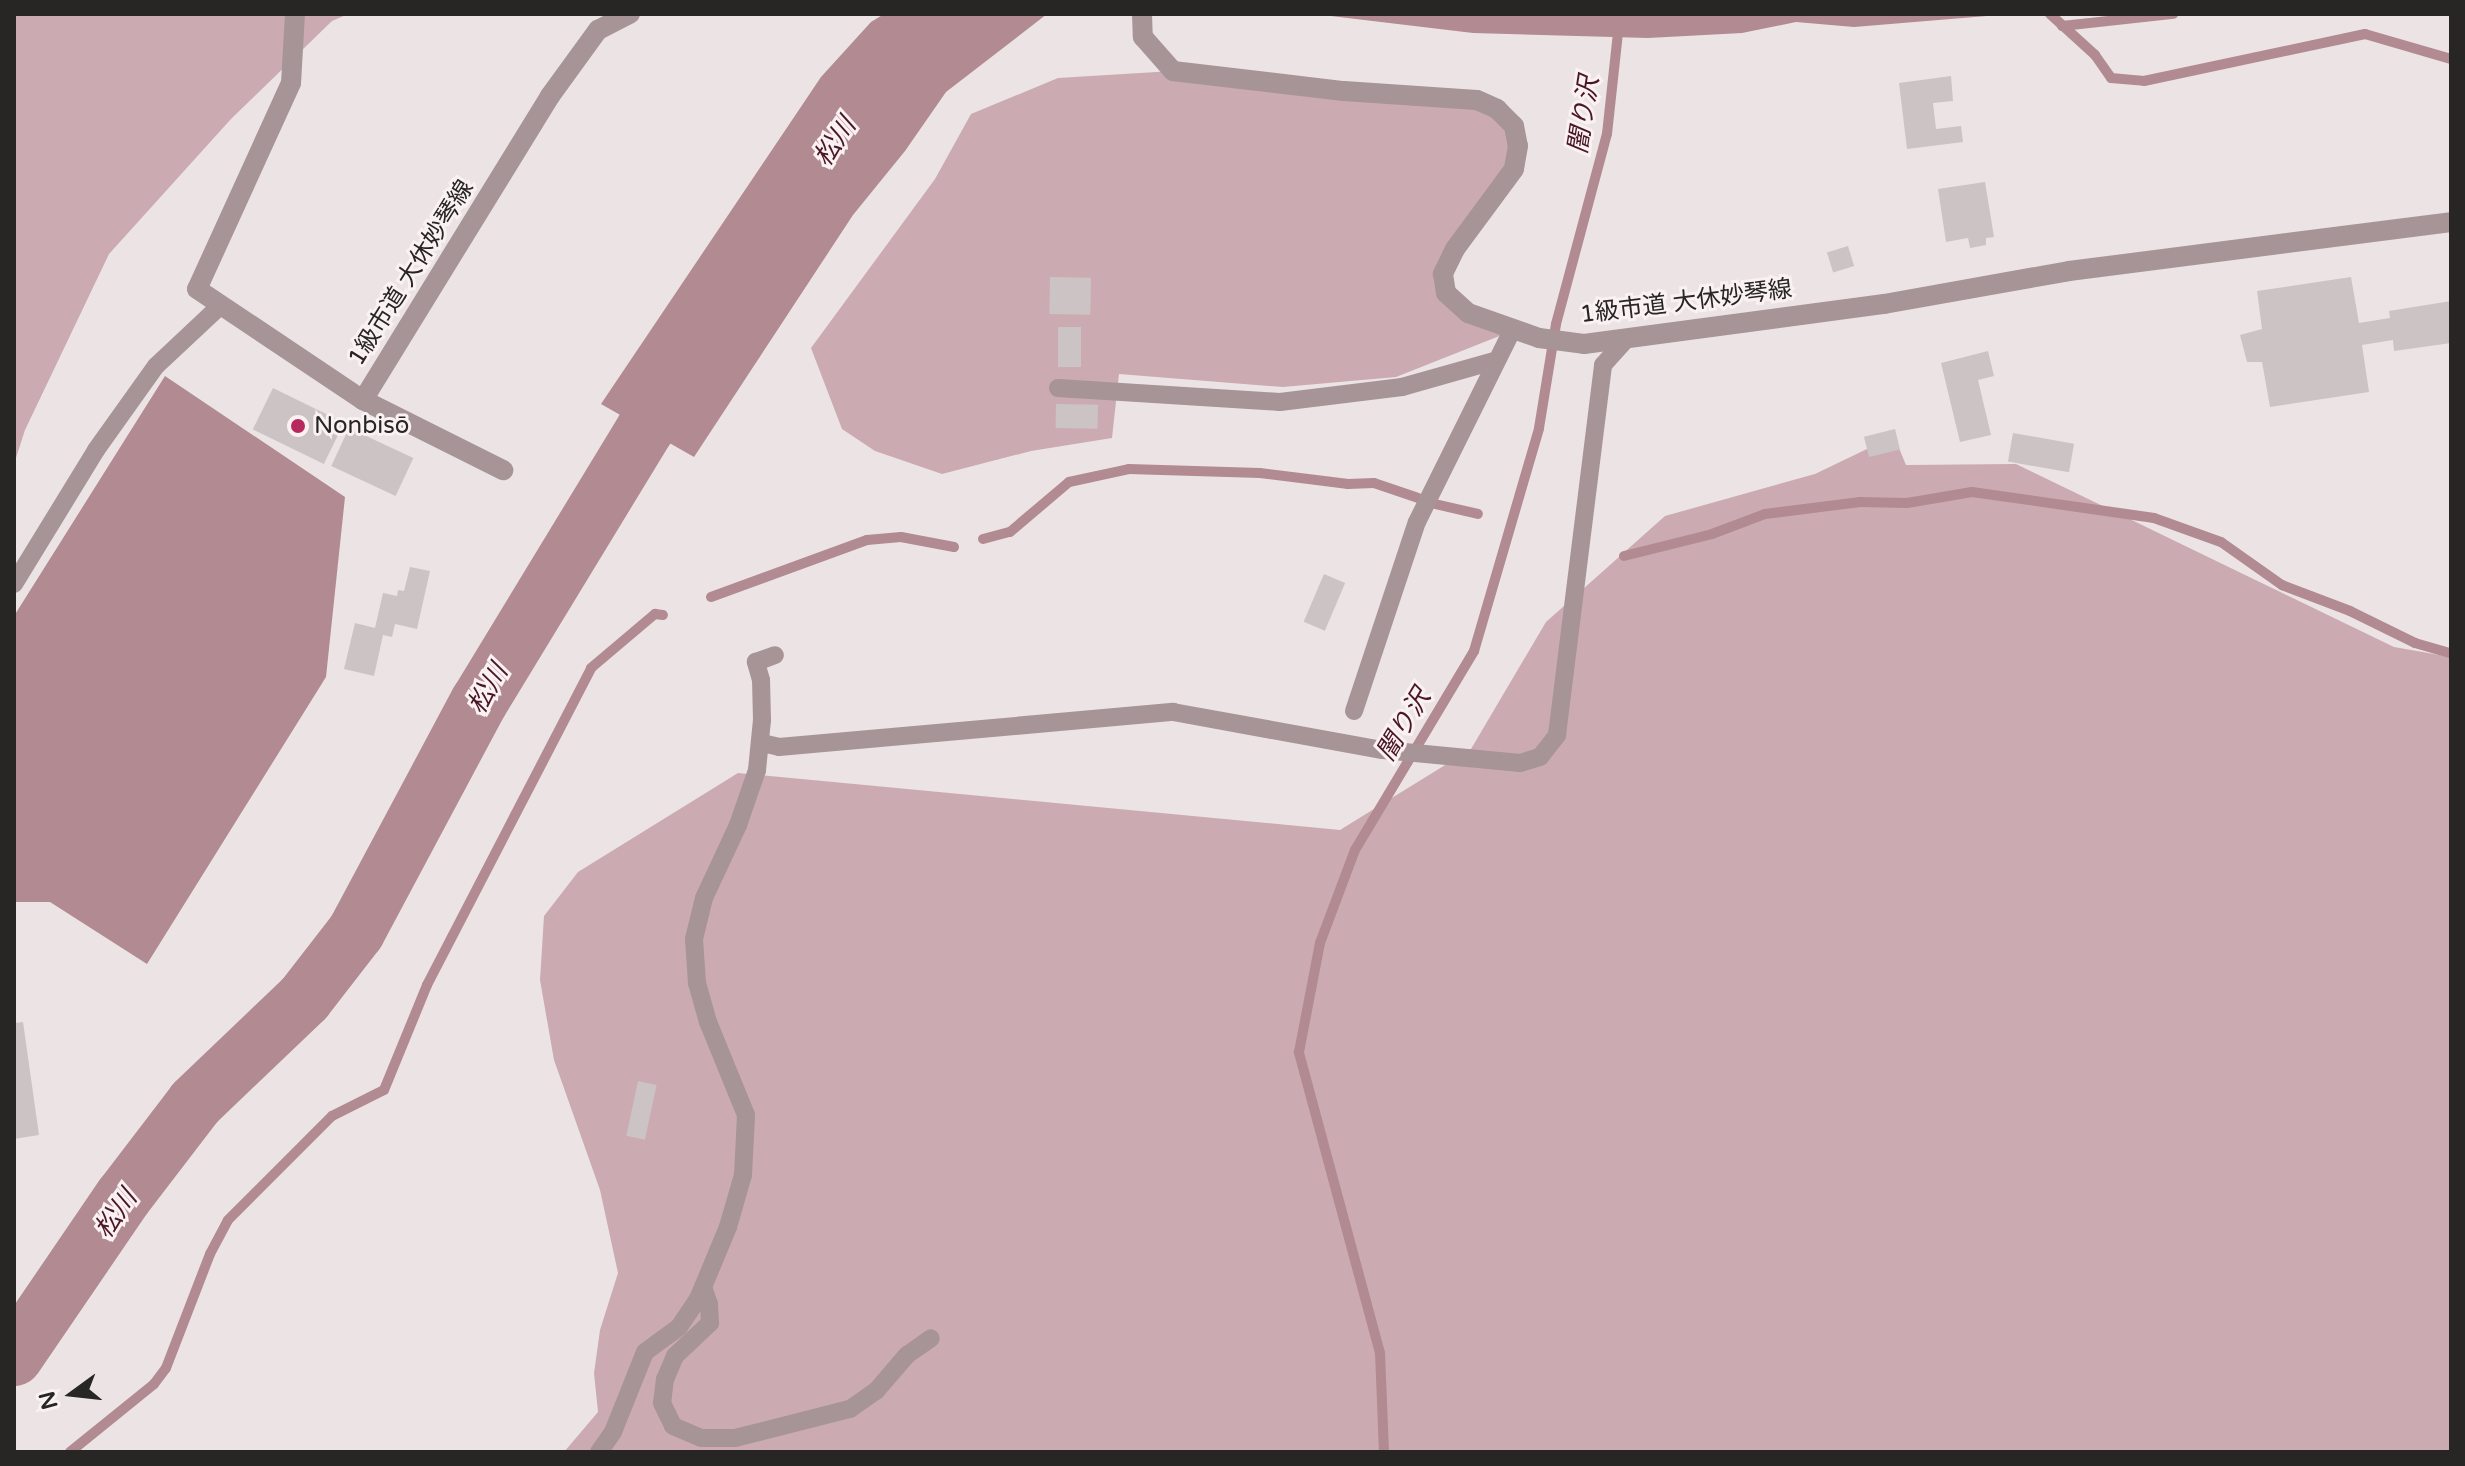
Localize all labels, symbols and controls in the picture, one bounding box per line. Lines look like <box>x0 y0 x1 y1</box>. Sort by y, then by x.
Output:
water label: 闇り沢 <box>1562 74 1606 156</box>
water label: 松川 <box>808 112 862 172</box>
street label: 1級市道 大休妙琴線 <box>342 175 480 371</box>
street label: 1級市道 大休妙琴線 <box>1578 275 1794 329</box>
place label: Nonbisō <box>314 412 409 440</box>
marker: Nonbisō <box>289 417 307 435</box>
water label: 松川 <box>461 659 515 719</box>
water label: 闇り沢 <box>1371 684 1437 766</box>
water label: 松川 <box>88 1184 144 1244</box>
north arrow <box>32 1354 112 1434</box>
text: N <box>34 1388 64 1412</box>

